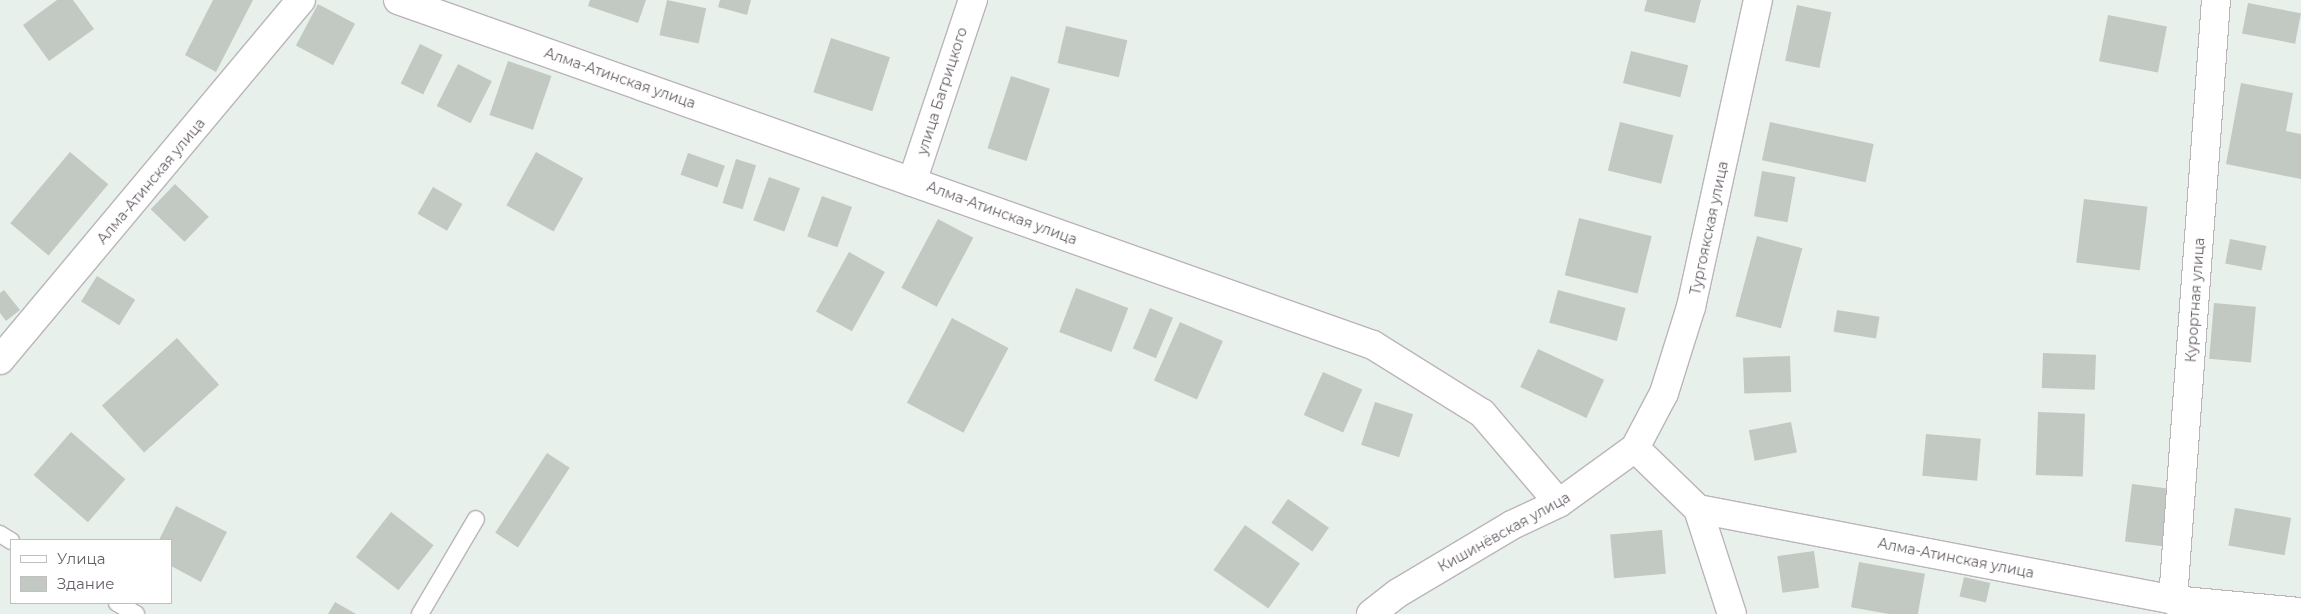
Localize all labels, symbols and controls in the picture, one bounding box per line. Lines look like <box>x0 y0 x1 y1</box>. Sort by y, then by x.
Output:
street label: улица Багрицкого <box>913 25 971 157</box>
street label: Алма-Атинская улица <box>542 44 698 112</box>
street label: Алма-Атинская улица <box>93 115 209 247</box>
street label: Тургоякская улица <box>1687 160 1731 296</box>
street label: Алма-Атинская улица <box>924 178 1080 248</box>
street label: Курортная улица <box>2182 237 2208 363</box>
street label: Кишинёвская улица <box>1435 489 1573 575</box>
street label: Алма-Атинская улица <box>1876 535 2036 581</box>
legend <box>10 539 172 604</box>
text: Улица <box>57 549 105 568</box>
text: Здание <box>57 574 115 593</box>

